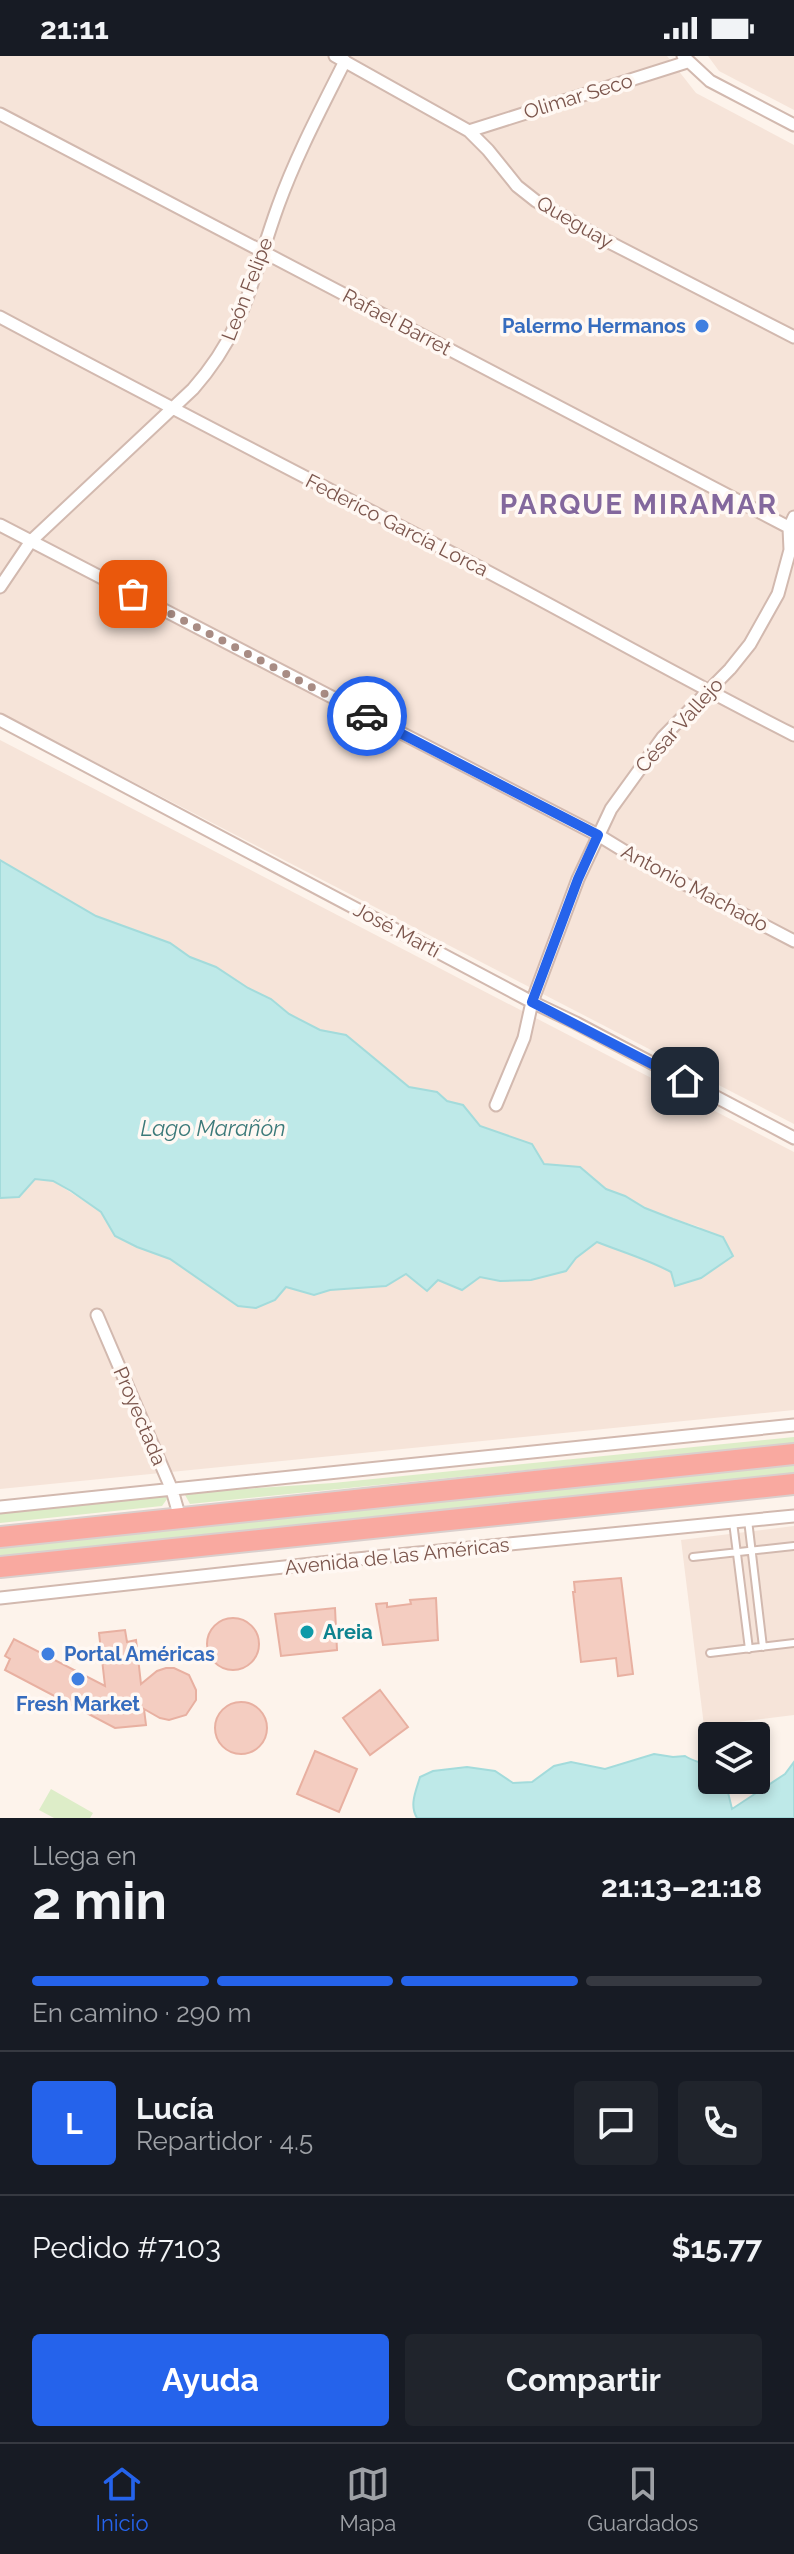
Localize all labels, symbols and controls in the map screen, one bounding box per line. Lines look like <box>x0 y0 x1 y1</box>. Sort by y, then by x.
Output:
text: 21:11 <box>40 11 109 46</box>
street label: Olimar Seco <box>521 68 635 124</box>
street label: Queguay <box>533 191 618 254</box>
street label: León Felipe <box>216 234 278 344</box>
street label: Rafael Barret <box>339 283 455 361</box>
place label: Palermo Hermanos <box>502 314 686 338</box>
marker: Palermo Hermanos <box>693 317 711 335</box>
street label: Federico García Lorca <box>302 469 492 581</box>
district label: PARQUE MIRAMAR <box>500 488 778 521</box>
pin <box>99 560 167 628</box>
icon: bag <box>111 572 155 616</box>
street label: César Vallejo <box>630 673 728 777</box>
courier <box>327 676 407 756</box>
icon: car <box>345 694 389 738</box>
street label: Antonio Machado <box>618 839 773 937</box>
street label: José Martí <box>350 897 445 963</box>
pin <box>651 1047 719 1115</box>
icon: home <box>663 1059 707 1103</box>
water label: Lago Marañón <box>140 1115 286 1141</box>
street label: Proyectada <box>108 1363 172 1469</box>
street label: Avenida de las Américas <box>284 1532 510 1580</box>
place label: Areia <box>323 1620 373 1644</box>
marker: Areia <box>298 1623 316 1641</box>
place label: Portal Américas <box>64 1642 215 1666</box>
marker: Portal Américas <box>39 1645 57 1663</box>
marker: Fresh Market <box>69 1670 87 1688</box>
place label: Fresh Market <box>16 1692 140 1716</box>
map controls <box>698 1722 770 1794</box>
button: layers <box>698 1722 770 1794</box>
text: Llega en <box>32 1841 137 1871</box>
text: 21:13–21:18 <box>601 1869 762 1904</box>
text: 2 min <box>32 1870 167 1931</box>
text: En camino · 290 m <box>32 1998 252 2028</box>
button: chat <box>574 2081 658 2165</box>
button: phone <box>678 2081 762 2165</box>
text: Lucía <box>136 2091 214 2126</box>
text: L <box>65 2106 83 2141</box>
text: Repartidor · 4.5 <box>136 2126 313 2156</box>
text: Pedido #7103 <box>32 2230 221 2265</box>
text: $15.77 <box>672 2230 762 2265</box>
button: Ayuda <box>32 2334 389 2426</box>
button: Compartir <box>405 2334 762 2426</box>
tab: Inicio <box>95 2462 149 2536</box>
tab: Mapa <box>339 2462 396 2536</box>
tab: Guardados <box>587 2462 698 2536</box>

